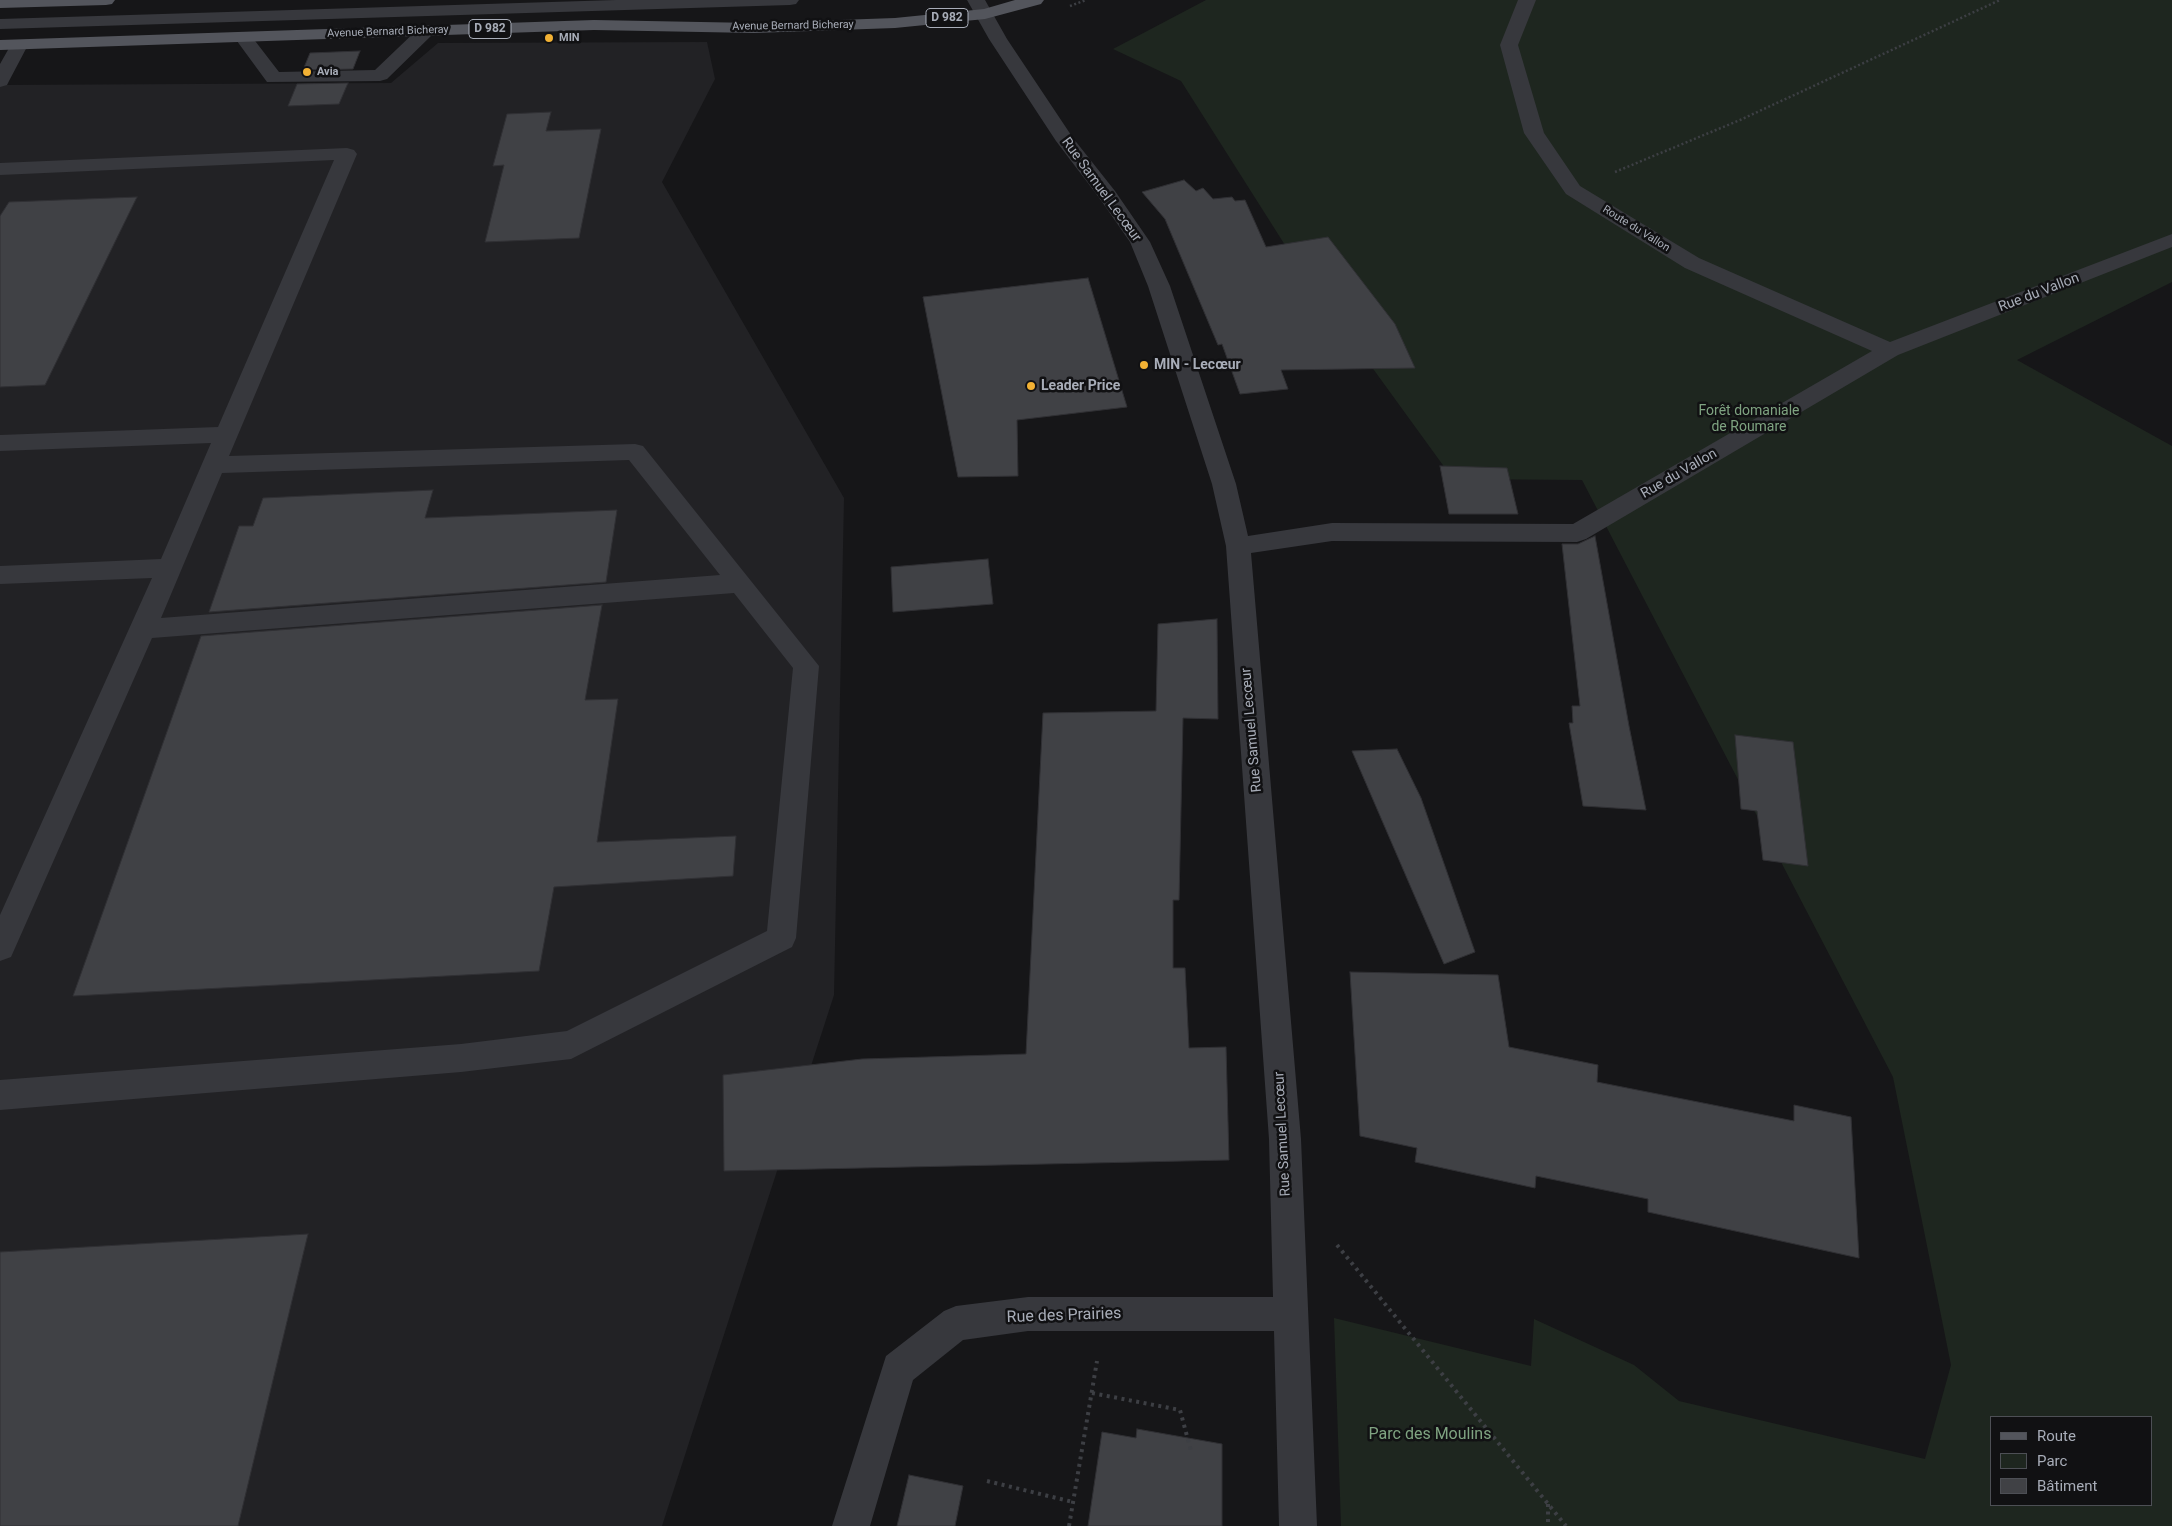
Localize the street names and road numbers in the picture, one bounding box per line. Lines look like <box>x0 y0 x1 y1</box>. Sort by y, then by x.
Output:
road number: D 982 <box>926 8 968 28</box>
street label: Avenue Bernard Bicheray <box>732 18 854 34</box>
road number: D 982 <box>469 20 511 38</box>
street label: Avenue Bernard Bicheray <box>327 23 449 41</box>
street label: Rue Samuel Lecœur <box>1057 135 1145 245</box>
street label: Route du Vallon <box>1600 203 1672 255</box>
street label: Rue du Vallon <box>1996 270 2082 316</box>
street label: Rue du Vallon <box>1638 445 1720 503</box>
street label: Rue Samuel Lecœur <box>1238 667 1266 793</box>
street label: Rue Samuel Lecœur <box>1271 1071 1295 1197</box>
street label: Rue des Prairies <box>1006 1304 1122 1328</box>

